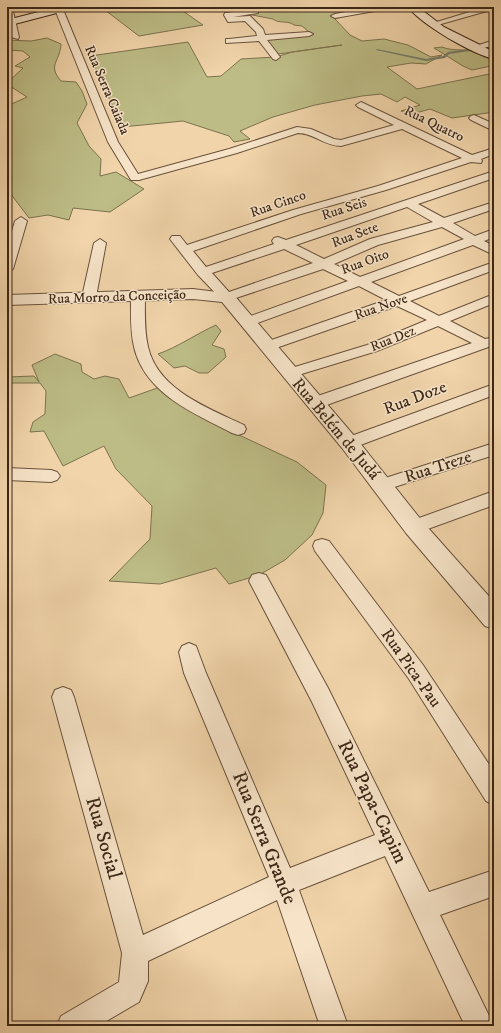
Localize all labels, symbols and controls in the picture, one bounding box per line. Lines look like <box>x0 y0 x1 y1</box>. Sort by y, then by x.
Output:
street label: Rua Serra Caiada <box>80 43 134 137</box>
street label: Rua Quatro <box>401 102 467 146</box>
street label: Rua Cinco <box>248 186 309 222</box>
street label: Rua Seis <box>319 193 369 225</box>
street label: Rua Sete <box>329 218 381 252</box>
street label: Rua Oito <box>339 245 392 279</box>
street label: Rua Morro da Conceição <box>48 286 187 308</box>
street label: Rua Nove <box>352 289 410 324</box>
street label: Rua Dez <box>368 322 418 356</box>
street label: Rua Belém de Judá <box>287 374 385 485</box>
street label: Rua Doze <box>380 376 450 420</box>
street label: Rua Treze <box>402 446 474 488</box>
street label: Rua Pica-Pau <box>376 624 446 712</box>
street label: Rua Papa-Capim <box>331 736 413 868</box>
street label: Rua Serra Grande <box>226 768 302 908</box>
street label: Rua Social <box>79 794 127 882</box>

